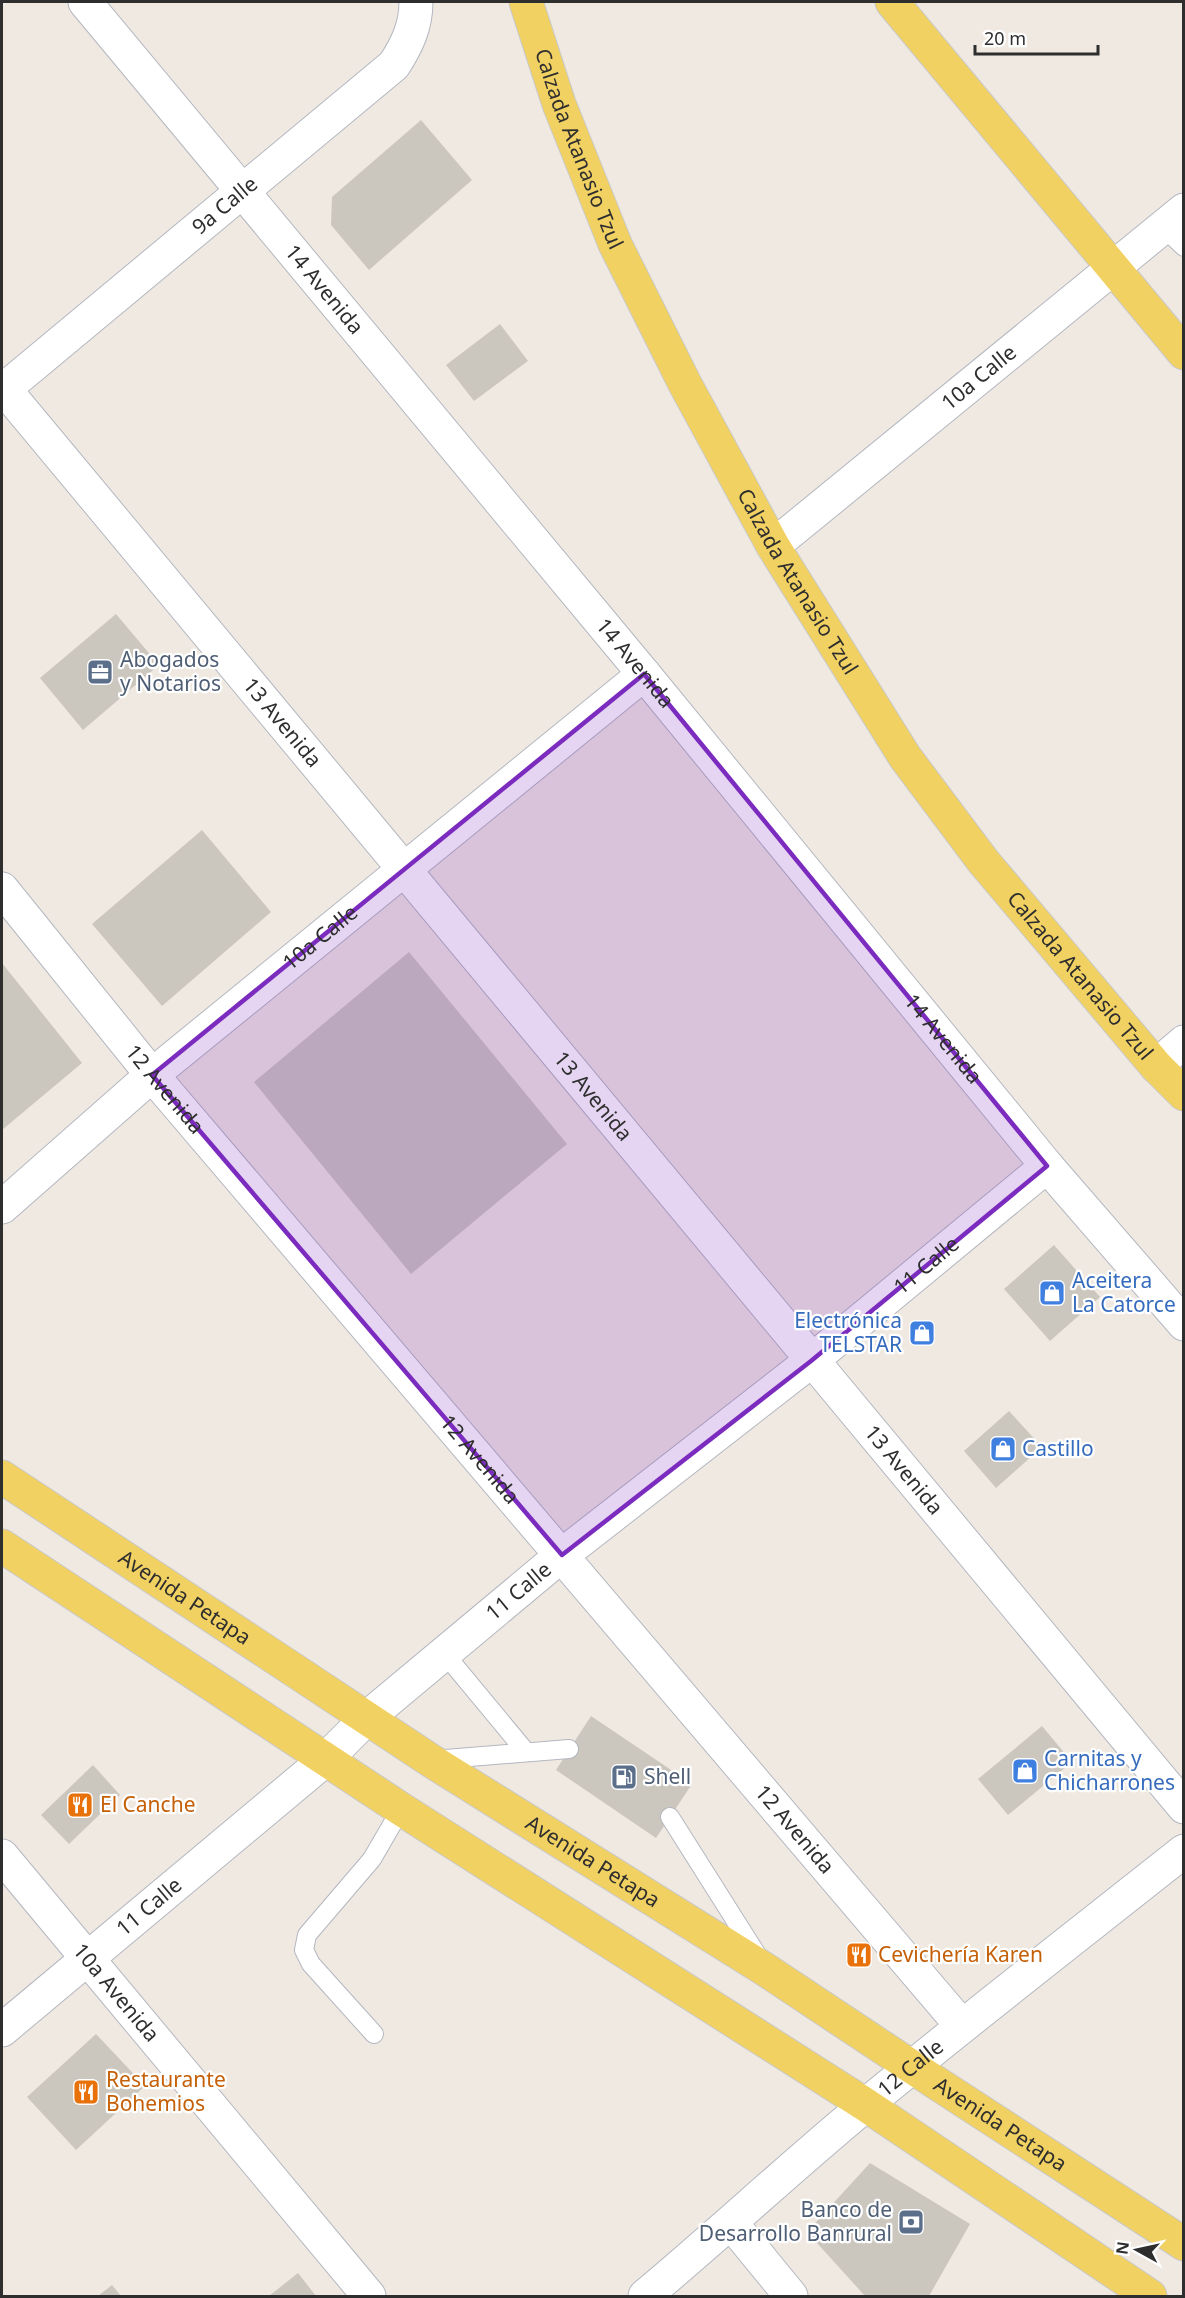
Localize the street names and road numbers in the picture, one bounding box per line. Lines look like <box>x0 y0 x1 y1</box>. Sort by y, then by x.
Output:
street label: Calzada Atanasio Tzul <box>529 45 630 254</box>
street label: 9a Calle <box>186 169 263 240</box>
street label: 14 Avenida <box>279 238 370 340</box>
street label: 10a Calle <box>935 338 1022 416</box>
street label: Calzada Atanasio Tzul <box>731 483 865 680</box>
street label: 14 Avenida <box>590 612 681 713</box>
street label: 13 Avenida <box>237 671 328 773</box>
street label: Calzada Atanasio Tzul <box>1001 885 1160 1065</box>
street label: 10a Calle <box>276 898 363 976</box>
street label: 14 Avenida <box>899 988 989 1089</box>
street label: 12 Avenida <box>120 1038 211 1139</box>
street label: 13 Avenida <box>548 1045 639 1146</box>
street label: 11 Calle <box>887 1229 965 1300</box>
street label: 12 Avenida <box>434 1408 526 1509</box>
street label: 13 Avenida <box>859 1419 950 1520</box>
street label: Avenida Petapa <box>114 1543 257 1651</box>
street label: 11 Calle <box>479 1555 557 1626</box>
street label: 12 Avenida <box>750 1778 841 1879</box>
street label: Avenida Petapa <box>521 1808 666 1913</box>
street label: 11 Calle <box>110 1871 187 1942</box>
street label: 10a Avenida <box>67 1937 166 2047</box>
street label: 12 Calle <box>871 2032 949 2103</box>
street label: Avenida Petapa <box>929 2070 1073 2177</box>

